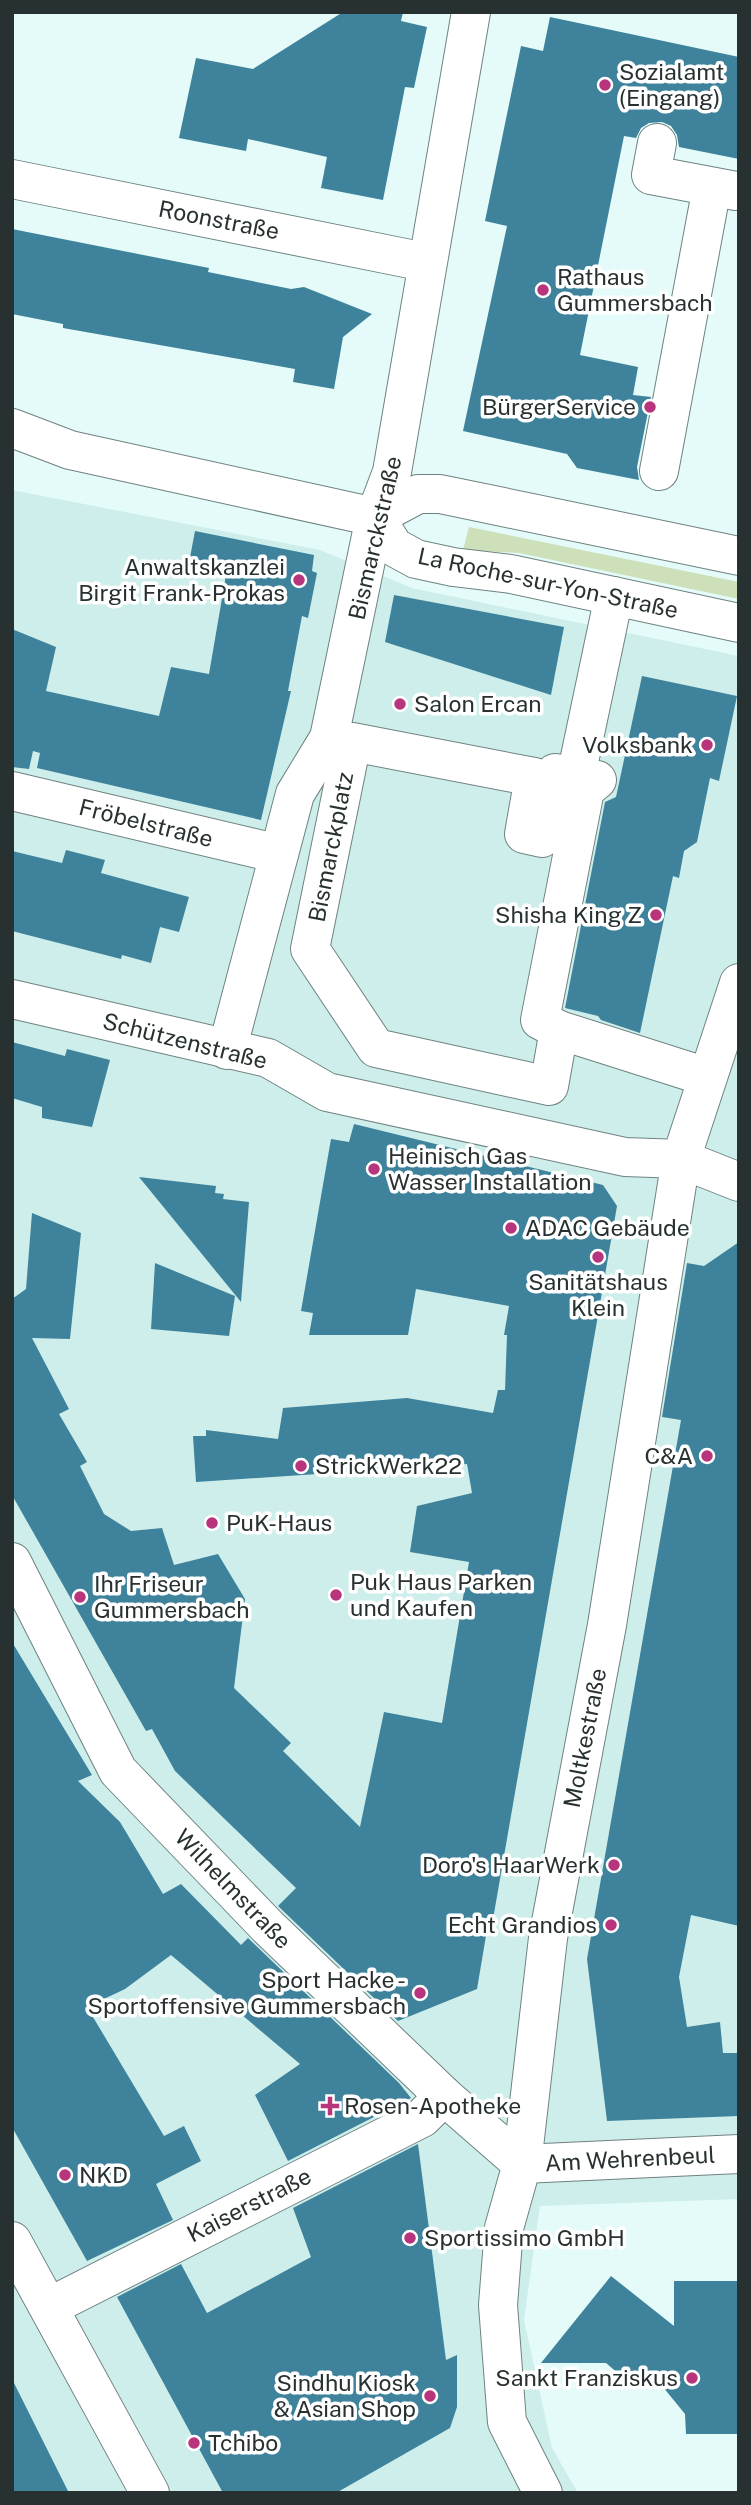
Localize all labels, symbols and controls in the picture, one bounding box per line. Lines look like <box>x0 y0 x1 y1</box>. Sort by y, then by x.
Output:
place label: Sozialamt (Eingang) <box>619 58 725 111</box>
marker: Sozialamt (Eingang) <box>597 77 613 93</box>
street label: Roonstraße <box>156 195 282 244</box>
place label: Rathaus Gummersbach <box>557 263 713 316</box>
marker: Rathaus Gummersbach <box>535 282 551 298</box>
place label: BürgerService <box>482 393 636 420</box>
marker: BürgerService <box>642 399 658 415</box>
street label: Bismarckstraße <box>343 453 406 622</box>
street label: La Roche-sur-Yon-Straße <box>415 542 681 623</box>
place label: Anwaltskanzlei Birgit Frank-Prokas <box>78 553 285 606</box>
marker: Anwaltskanzlei Birgit Frank-Prokas <box>291 572 307 588</box>
place label: Salon Ercan <box>414 690 541 717</box>
marker: Salon Ercan <box>392 696 408 712</box>
place label: Volksbank <box>582 731 693 758</box>
marker: Volksbank <box>699 737 715 753</box>
street label: Bismarckplatz <box>303 770 358 924</box>
street label: Fröbelstraße <box>76 793 216 852</box>
place label: Shisha King Z <box>495 901 642 928</box>
marker: Shisha King Z <box>648 907 664 923</box>
street label: Schützenstraße <box>100 1007 270 1074</box>
place label: Heinisch Gas Wasser Installation <box>388 1142 592 1195</box>
marker: Heinisch Gas Wasser Installation <box>366 1161 382 1177</box>
place label: ADAC Gebäude <box>525 1214 690 1241</box>
marker: ADAC Gebäude <box>503 1220 519 1236</box>
marker: Sanitätshaus Klein <box>590 1249 606 1265</box>
place label: Sanitätshaus Klein <box>528 1268 668 1321</box>
place label: C&A <box>645 1442 693 1469</box>
marker: C&A <box>699 1448 715 1464</box>
place label: StrickWerk22 <box>315 1452 462 1479</box>
marker: StrickWerk22 <box>293 1458 309 1474</box>
place label: PuK-Haus <box>226 1509 332 1536</box>
marker: PuK-Haus <box>204 1515 220 1531</box>
place label: Puk Haus Parken und Kaufen <box>350 1568 532 1621</box>
place label: Ihr Friseur Gummersbach <box>94 1570 250 1623</box>
marker: Puk Haus Parken und Kaufen <box>328 1587 344 1603</box>
marker: Ihr Friseur Gummersbach <box>72 1589 88 1605</box>
street label: Moltkestraße <box>558 1666 611 1810</box>
street label: Wilhelmstraße <box>170 1823 297 1954</box>
place label: Doro's HaarWerk <box>422 1851 600 1878</box>
marker: Doro's HaarWerk <box>606 1857 622 1873</box>
place label: Echt Grandios <box>448 1911 597 1938</box>
marker: Echt Grandios <box>603 1917 619 1933</box>
place label: Sport Hacke - Sportoffensive Gummersbach <box>88 1966 406 2019</box>
marker: Sport Hacke - Sportoffensive Gummersbach <box>412 1985 428 2001</box>
place label: Rosen-Apotheke <box>344 2092 521 2119</box>
marker: Rosen-Apotheke <box>322 2098 338 2114</box>
street label: Am Wehrenbeul <box>544 2141 716 2176</box>
place label: NKD <box>79 2161 128 2188</box>
street label: Kaiserstraße <box>182 2162 315 2247</box>
marker: NKD <box>57 2167 73 2183</box>
place label: Sportissimo GmbH <box>424 2224 625 2251</box>
marker: Sportissimo GmbH <box>402 2230 418 2246</box>
place label: Sankt Franziskus <box>495 2364 678 2391</box>
place label: Sindhu Kiosk & Asian Shop <box>274 2369 416 2422</box>
marker: Sankt Franziskus <box>684 2370 700 2386</box>
marker: Sindhu Kiosk & Asian Shop <box>422 2388 438 2404</box>
place label: Tchibo <box>208 2429 278 2456</box>
marker: Tchibo <box>186 2435 202 2451</box>

